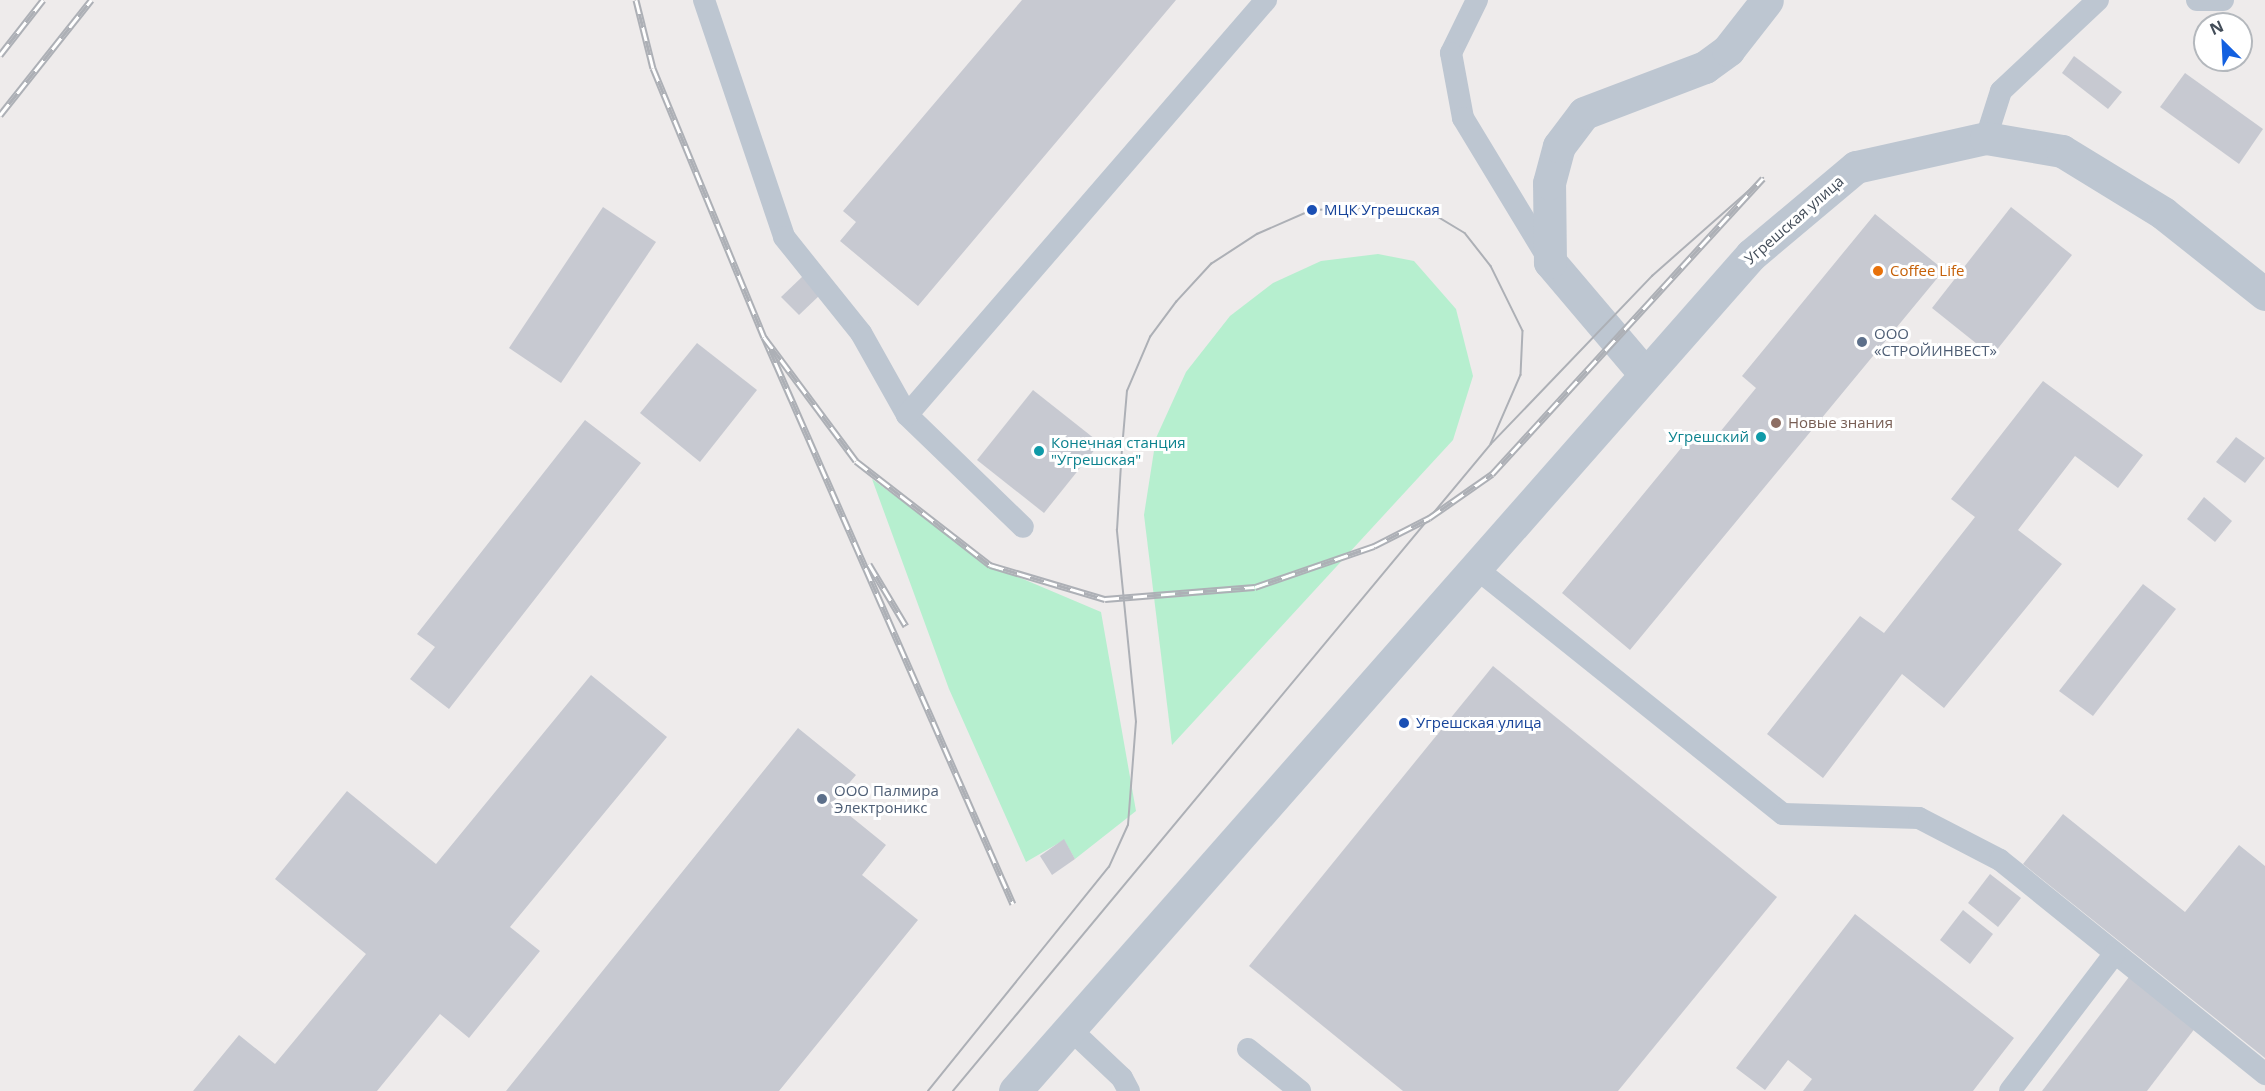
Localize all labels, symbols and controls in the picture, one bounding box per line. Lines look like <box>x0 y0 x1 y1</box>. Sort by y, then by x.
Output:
north arrow <box>2193 12 2253 72</box>
text: N <box>2206 15 2227 40</box>
street label: Угрешская улица <box>1741 172 1847 268</box>
place label: МЦК Угрешская <box>1324 201 1440 219</box>
marker: МЦК Угрешская <box>1305 203 1319 217</box>
place label: Coffee Life <box>1890 262 1964 280</box>
marker: Coffee Life <box>1871 264 1885 278</box>
place label: ООО «СТРОЙИНВЕСТ» <box>1874 324 1997 359</box>
marker: ООО «СТРОЙИНВЕСТ» <box>1855 335 1869 349</box>
place label: Новые знания <box>1788 414 1893 432</box>
marker: Новые знания <box>1769 416 1783 430</box>
place label: Угрешский <box>1668 428 1749 446</box>
marker: Угрешский <box>1754 430 1768 444</box>
place label: Конечная станция "Угрешская" <box>1051 433 1186 468</box>
marker: Конечная станция "Угрешская" <box>1032 444 1046 458</box>
place label: Угрешская улица <box>1416 714 1542 732</box>
marker: Угрешская улица <box>1397 716 1411 730</box>
place label: ООО Палмира Электроникс <box>834 781 939 816</box>
marker: ООО Палмира Электроникс <box>815 792 829 806</box>

